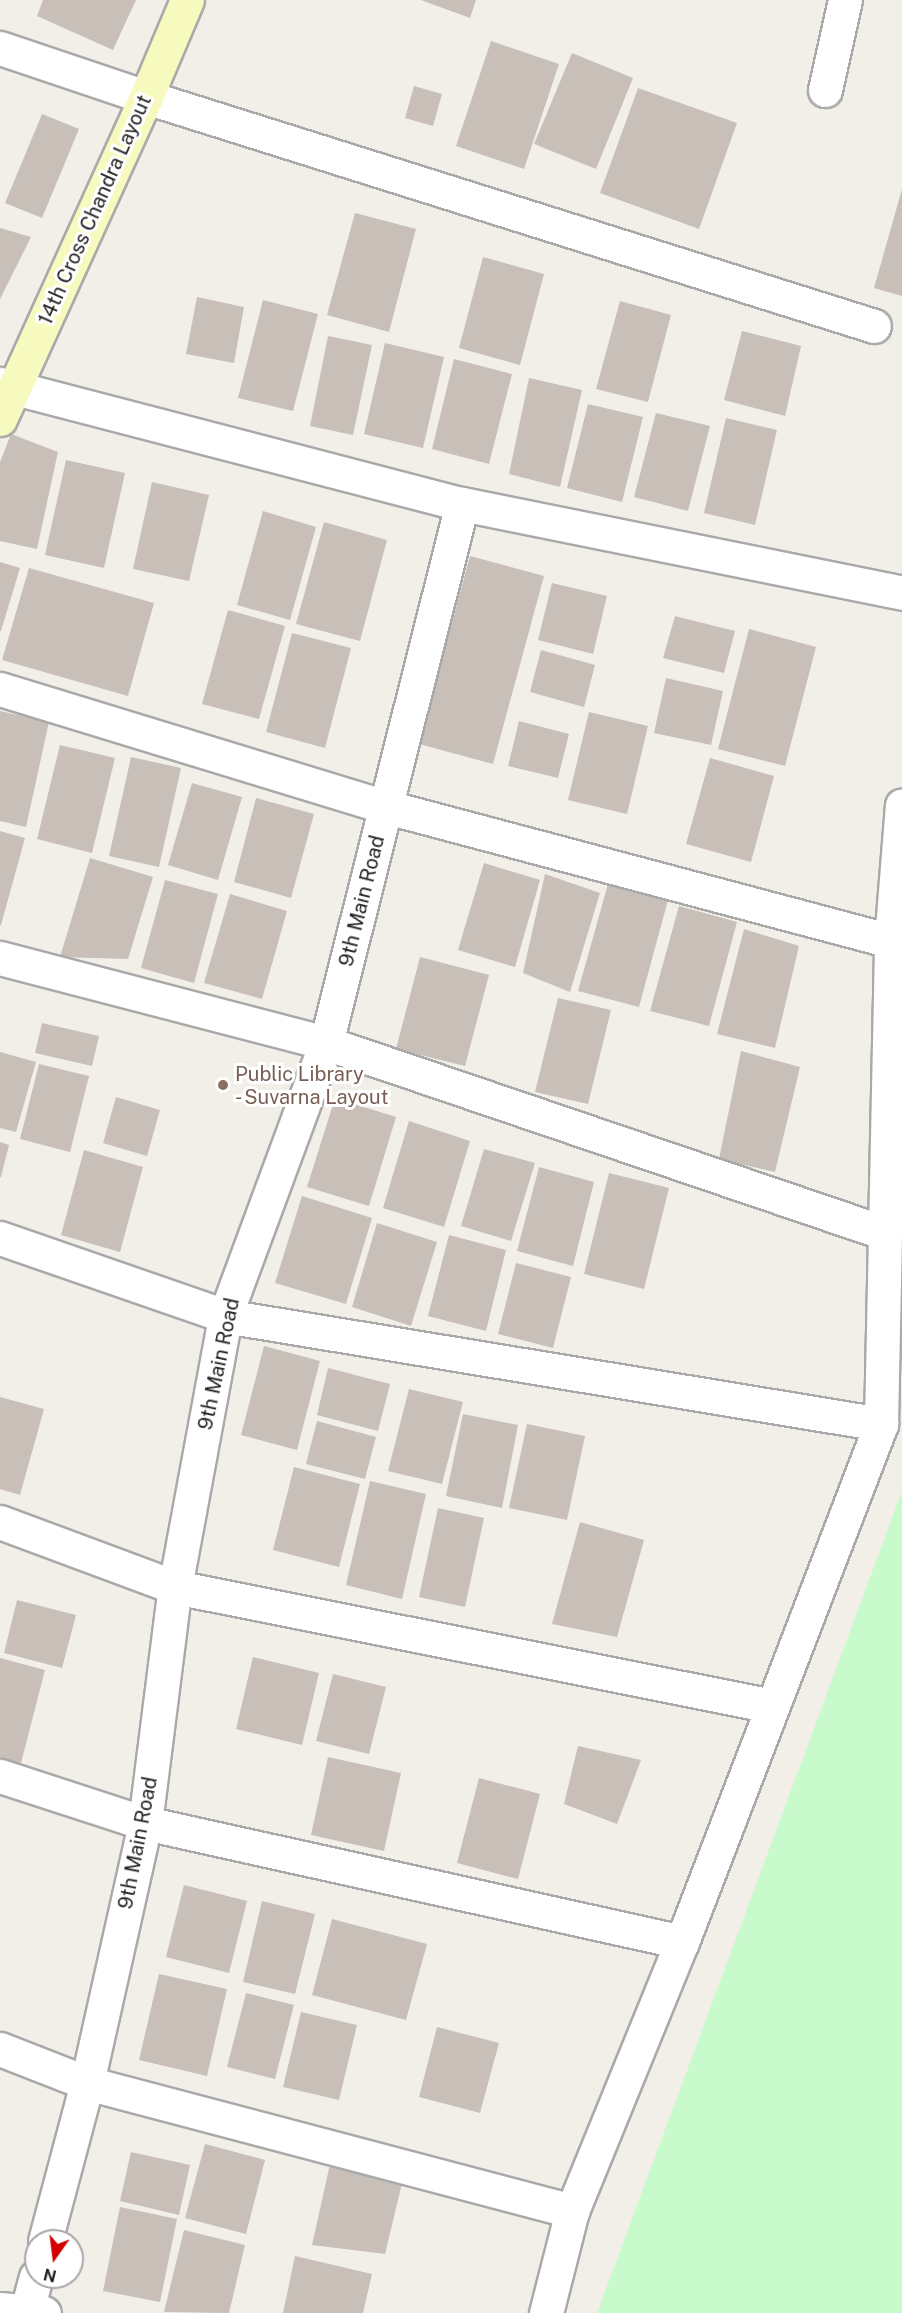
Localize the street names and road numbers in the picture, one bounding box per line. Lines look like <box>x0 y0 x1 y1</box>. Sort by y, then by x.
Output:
street label: 14th Cross Chandra Layout <box>33 91 157 329</box>
street label: 9th Main Road <box>334 833 390 969</box>
street label: 9th Main Road <box>193 1296 245 1432</box>
street label: 9th Main Road <box>113 1775 163 1911</box>

